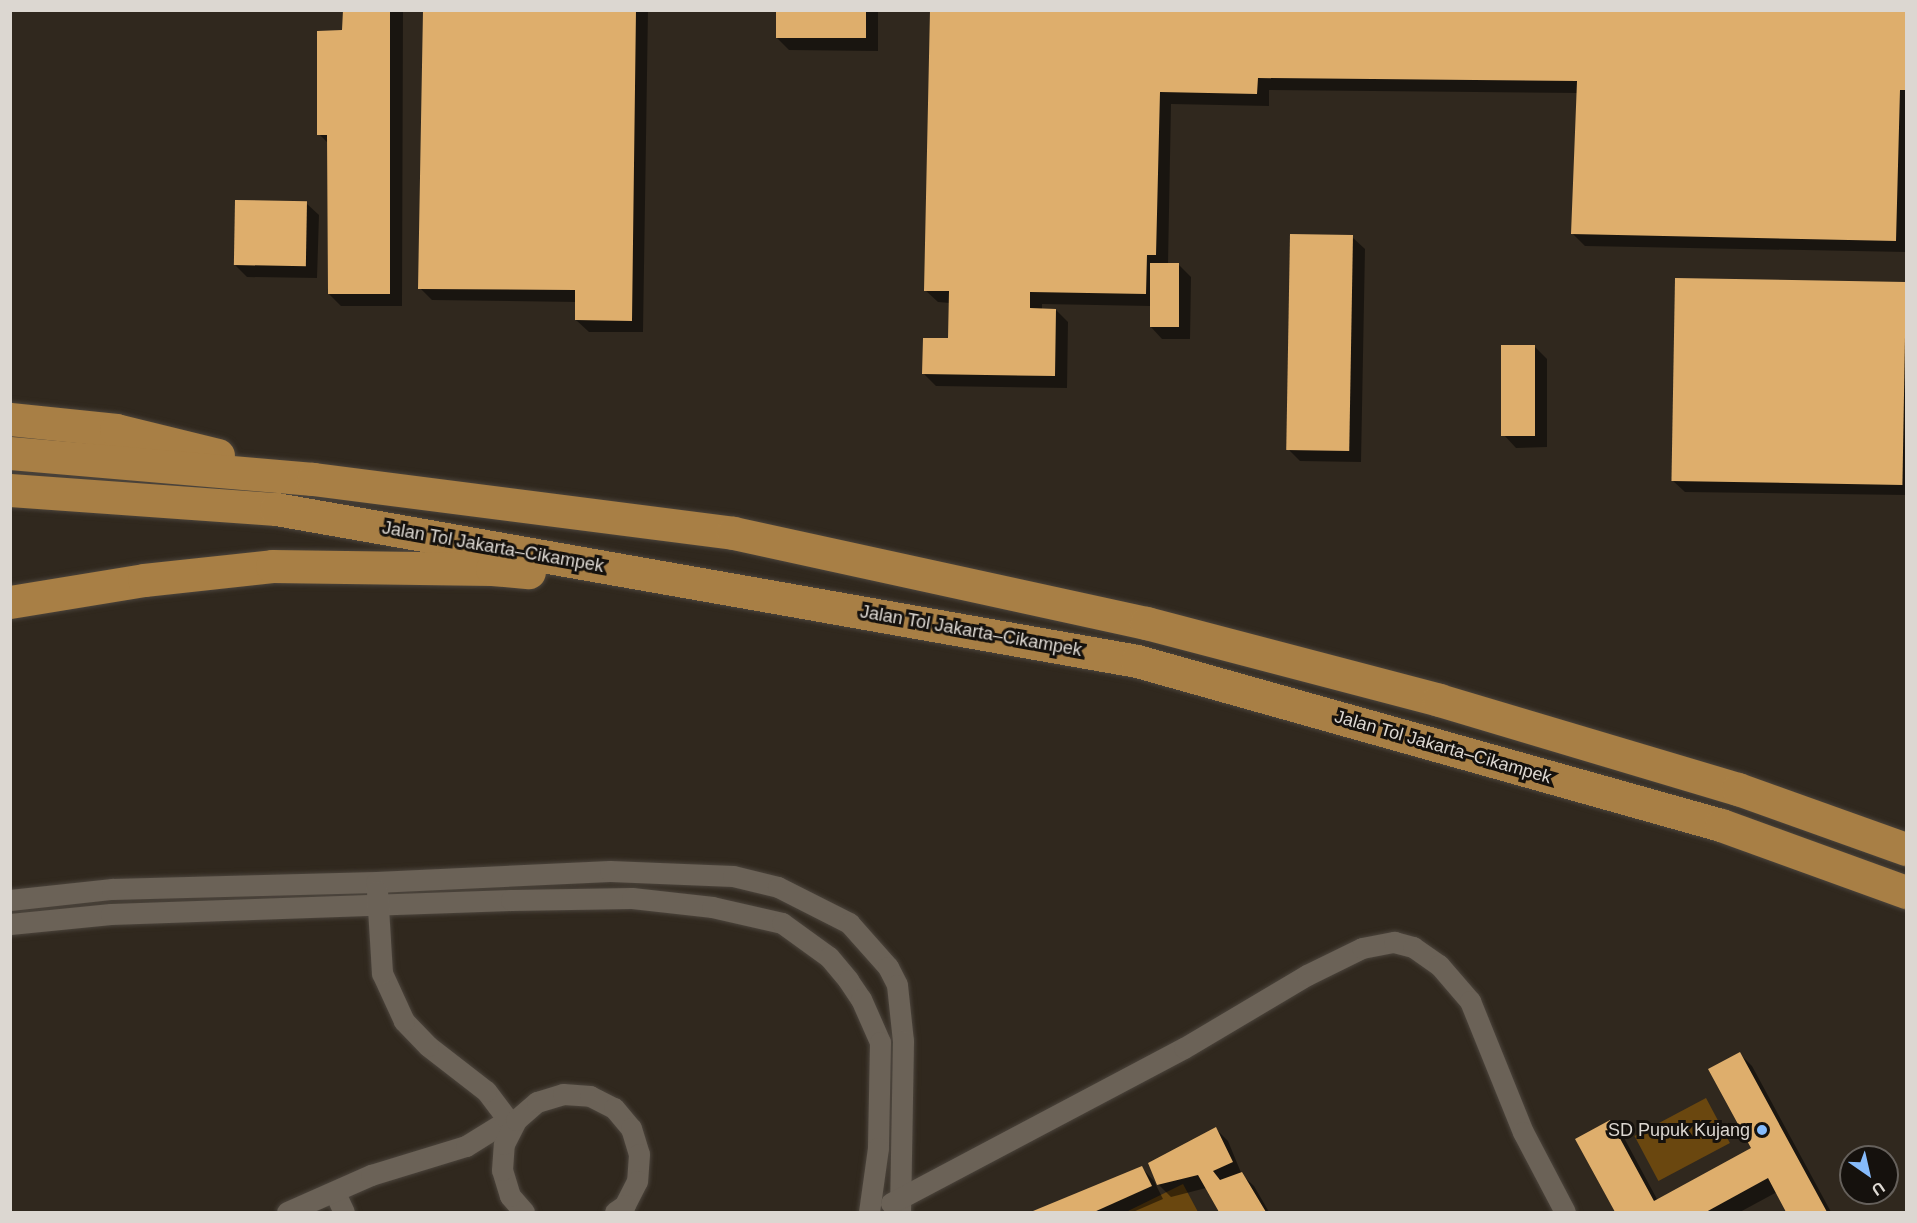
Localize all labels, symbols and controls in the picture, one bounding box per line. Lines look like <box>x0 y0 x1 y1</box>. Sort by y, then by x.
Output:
street label: Jalan Tol Jakarta–Cikampek <box>380 517 606 577</box>
street label: Jalan Tol Jakarta–Cikampek <box>858 601 1084 661</box>
street label: Jalan Tol Jakarta–Cikampek <box>1332 706 1554 788</box>
place label: SD Pupuk Kujang <box>1608 1119 1750 1141</box>
marker: SD Pupuk Kujang <box>1755 1123 1769 1137</box>
north arrow <box>1839 1145 1899 1205</box>
text: U <box>1869 1178 1888 1199</box>

